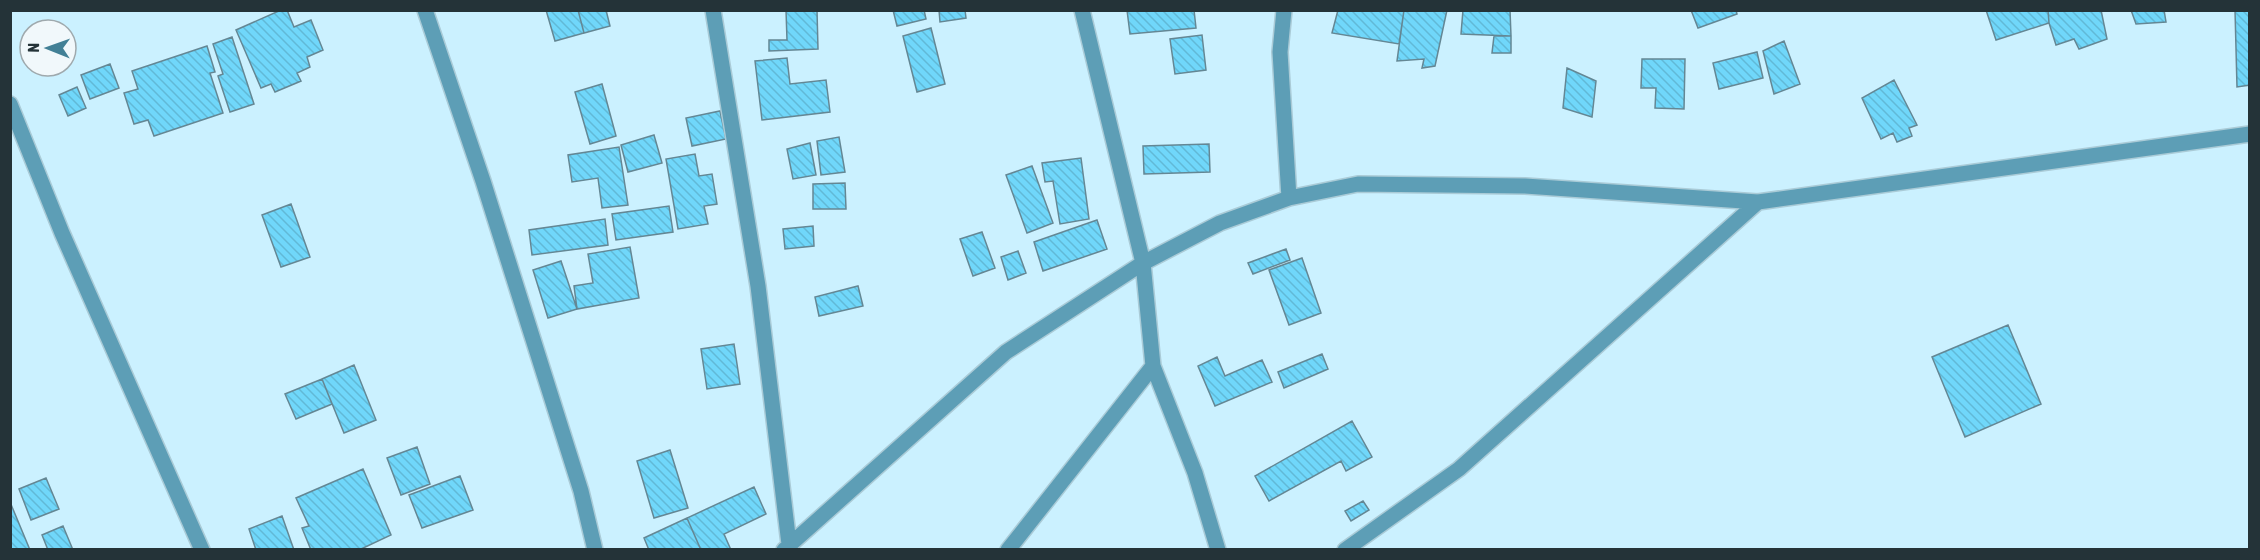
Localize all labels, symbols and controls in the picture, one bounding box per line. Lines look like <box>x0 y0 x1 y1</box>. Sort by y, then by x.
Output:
north arrow <box>18 18 78 78</box>
text: N <box>24 43 42 53</box>

